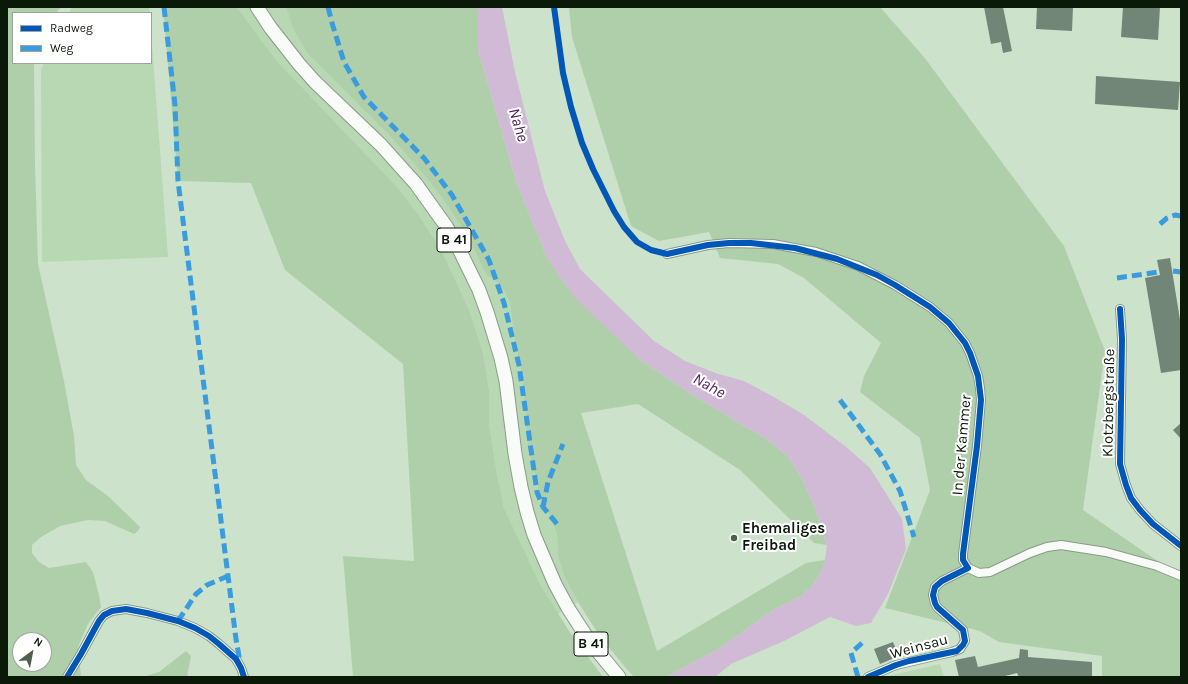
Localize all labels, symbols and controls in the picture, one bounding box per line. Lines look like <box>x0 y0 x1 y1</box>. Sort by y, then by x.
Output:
legend <box>12 12 152 64</box>
text: Radweg <box>50 21 93 35</box>
text: Weg <box>50 41 73 55</box>
water label: Nahe <box>504 106 532 144</box>
road number: B 41 <box>437 228 471 252</box>
street label: Klotzbergstraße <box>1099 349 1119 457</box>
water label: Nahe <box>689 369 729 403</box>
street label: In der Kammer <box>949 394 975 496</box>
place label: Ehemaliges Freibad <box>742 520 825 555</box>
marker: Ehemaliges Freibad <box>729 533 739 543</box>
street label: Weinsau <box>888 631 950 663</box>
north arrow <box>12 632 52 672</box>
road number: B 41 <box>574 632 608 656</box>
text: N <box>31 635 45 650</box>

